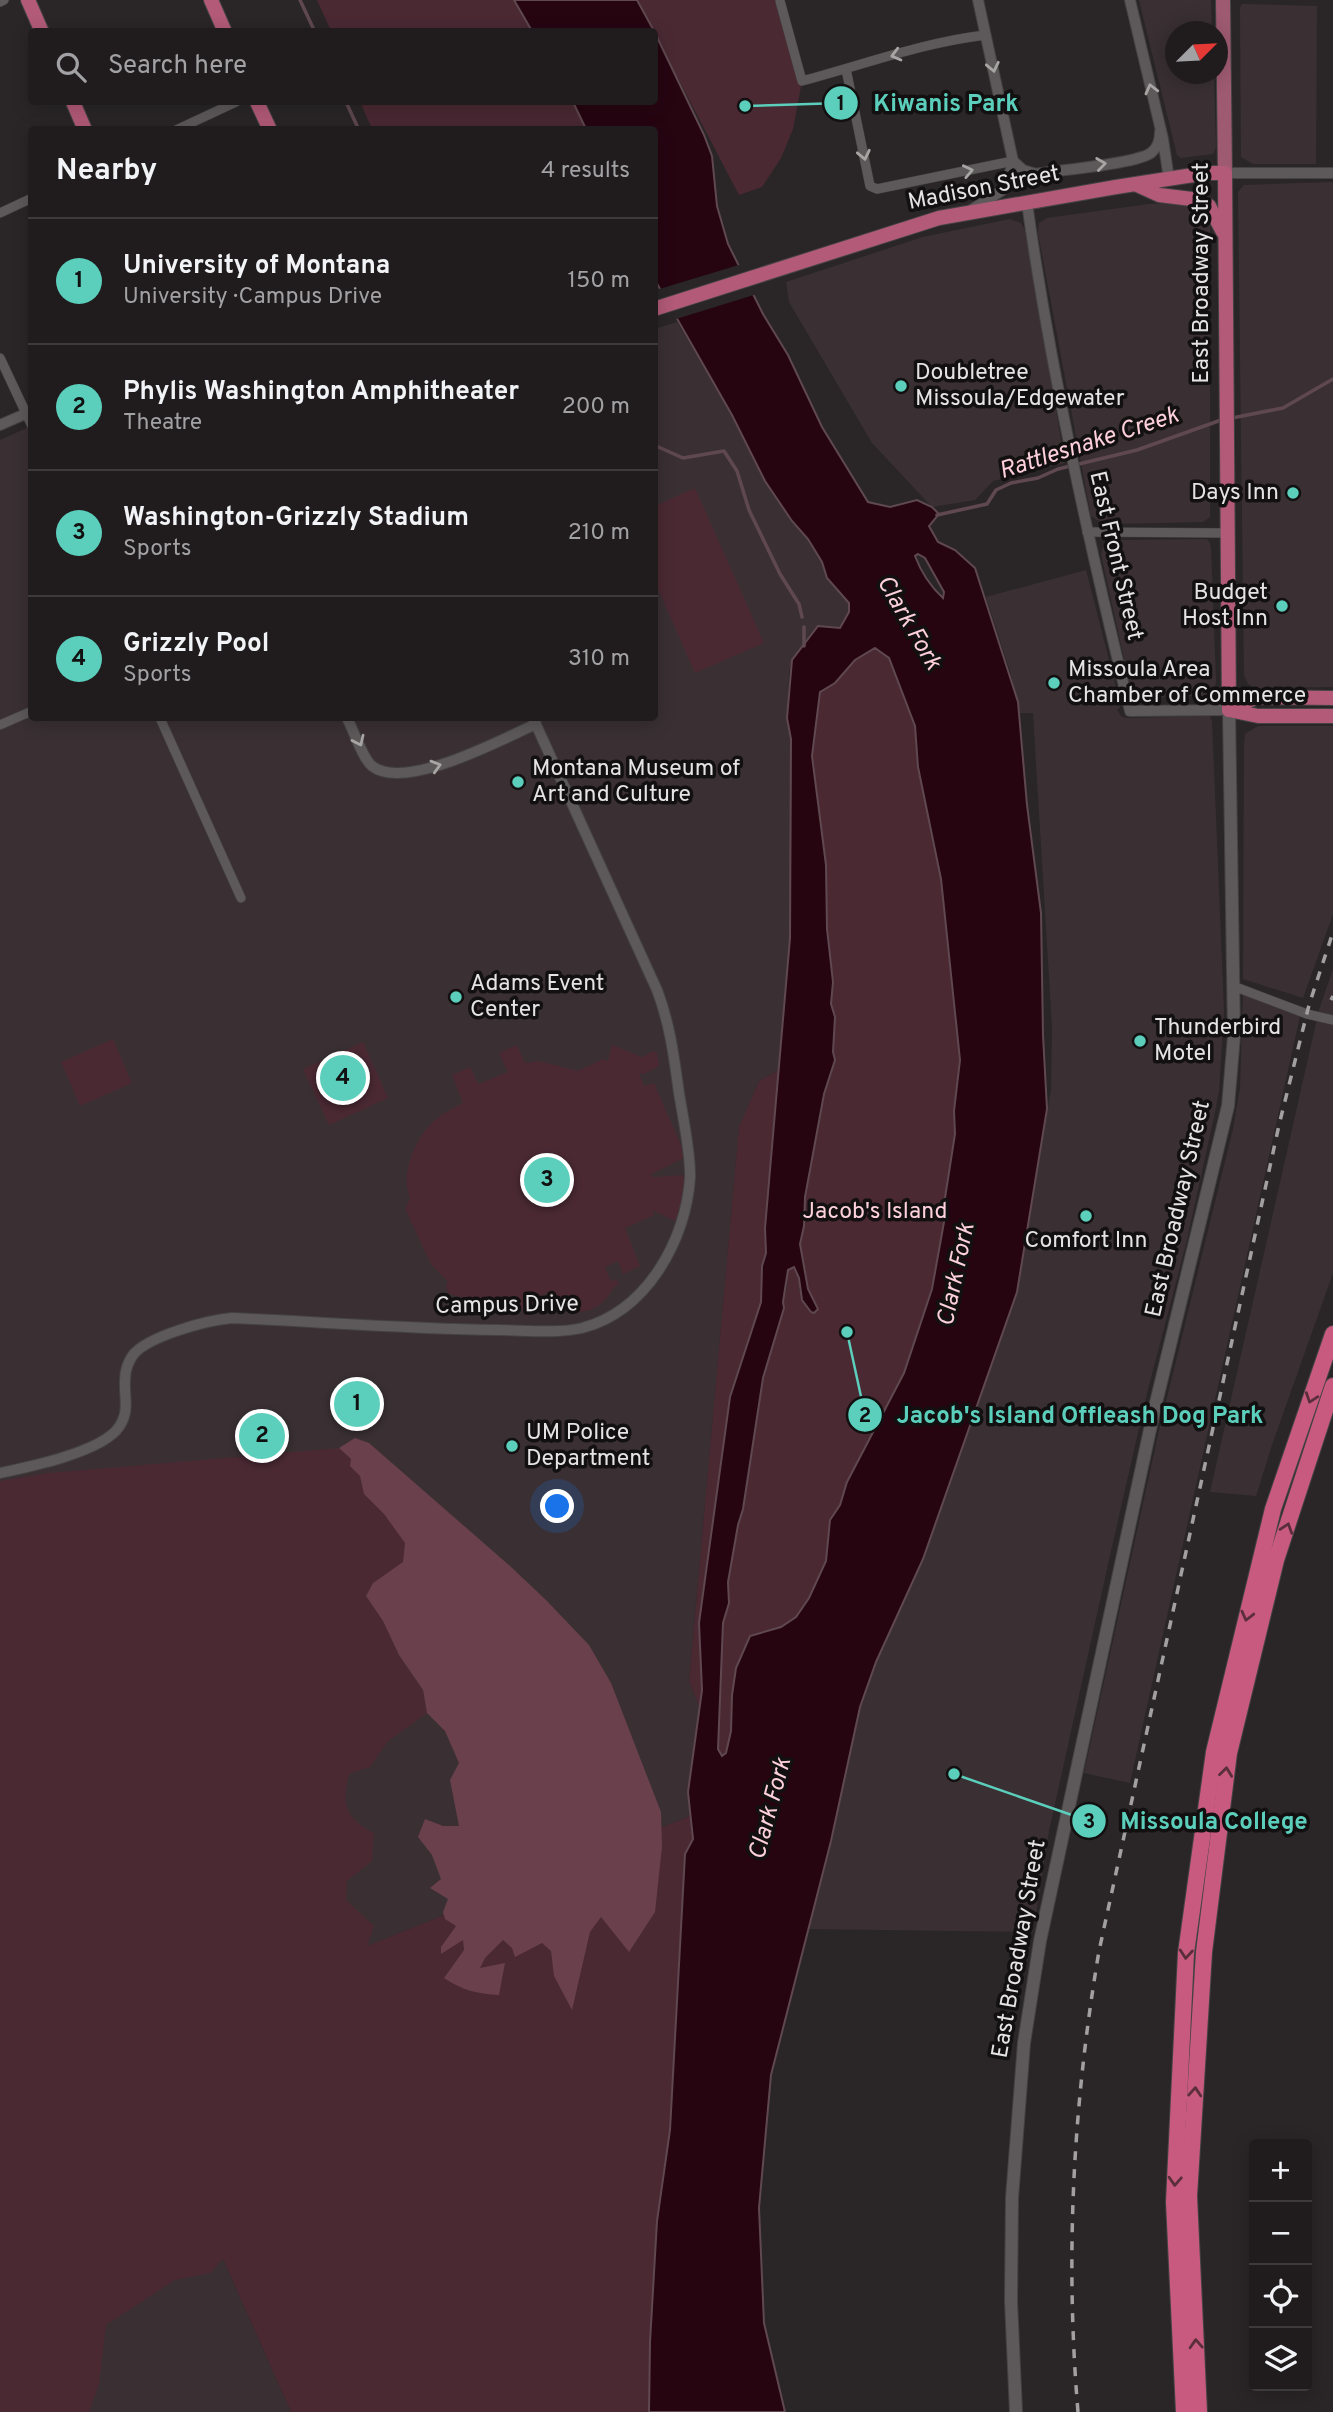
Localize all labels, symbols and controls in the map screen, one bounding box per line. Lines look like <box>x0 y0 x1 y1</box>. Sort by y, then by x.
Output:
north arrow <box>1165 21 1228 84</box>
search box <box>28 28 658 105</box>
one-way arrow <box>890 47 902 61</box>
icon: search <box>52 48 90 86</box>
text: Search here <box>108 50 247 83</box>
one-way arrow <box>984 61 999 73</box>
callout: Kiwanis Park <box>824 80 1032 125</box>
one-way arrow <box>1145 83 1159 95</box>
text: Kiwanis Park <box>873 90 1019 120</box>
text: 1 <box>837 91 845 118</box>
one-way arrow <box>855 149 870 161</box>
text: Nearby <box>56 153 157 190</box>
text: 4 results <box>541 157 630 186</box>
one-way arrow <box>1095 157 1107 172</box>
street label: Madison Street <box>906 160 1062 218</box>
street label: East Broadway Street <box>1188 162 1217 384</box>
one-way arrow <box>962 164 974 179</box>
text: University of Montana <box>123 250 390 283</box>
text: 1 <box>74 267 84 296</box>
text: 150 m <box>568 267 630 296</box>
text: University · Campus Drive <box>123 283 382 312</box>
place label: Doubletree Missoula/Edgewater <box>915 359 1125 414</box>
text: Phylis Washington Amphitheater <box>123 376 519 409</box>
marker: Doubletree Missoula/Edgewater <box>893 378 909 394</box>
text: 2 <box>72 393 86 422</box>
text: 200 m <box>562 393 630 422</box>
water label: Rattlesnake Creek <box>995 401 1183 487</box>
text: Theatre <box>123 409 202 438</box>
street label: East Front Street <box>1081 469 1149 643</box>
place label: Days Inn <box>1191 479 1279 508</box>
marker: Days Inn <box>1285 485 1301 501</box>
text: Washington-Grizzly Stadium <box>123 502 469 535</box>
text: 3 <box>72 519 86 548</box>
text: 210 m <box>568 519 630 548</box>
text: Sports <box>123 535 191 564</box>
water label: Clark Fork <box>869 570 948 677</box>
place label: Budget Host Inn <box>1182 579 1268 634</box>
marker: Budget Host Inn <box>1274 598 1290 614</box>
text: Grizzly Pool <box>123 628 269 661</box>
text: 4 <box>72 645 86 674</box>
text: 310 m <box>568 645 630 674</box>
place label: Missoula Area Chamber of Commerce <box>1068 656 1306 711</box>
text: Sports <box>123 661 191 690</box>
marker: Missoula Area Chamber of Commerce <box>1046 675 1062 691</box>
one-way arrow <box>351 734 365 746</box>
place label: Montana Museum of Art and Culture <box>532 755 740 810</box>
one-way arrow <box>430 760 442 774</box>
marker: Montana Museum of Art and Culture <box>510 774 526 790</box>
place label: Adams Event Center <box>470 970 605 1025</box>
marker: Adams Event Center <box>448 989 464 1005</box>
place label: Thunderbird Motel <box>1154 1014 1281 1069</box>
marker: Thunderbird Motel <box>1132 1033 1148 1049</box>
pin: 4 <box>320 1052 366 1104</box>
street label: East Broadway Street <box>1140 1098 1218 1320</box>
pin: 3 <box>524 1154 570 1206</box>
park label: Jacob's Island <box>802 1198 948 1227</box>
marker: Comfort Inn <box>1078 1208 1094 1224</box>
water label: Clark Fork <box>931 1220 983 1329</box>
place label: Comfort Inn <box>1024 1227 1148 1256</box>
street label: Campus Drive <box>435 1290 579 1322</box>
pin: 1 <box>334 1378 380 1430</box>
callout: Jacob's Island Offleash Dog Park <box>847 1392 1277 1437</box>
one-way arrow <box>1305 1392 1319 1404</box>
text: Jacob's Island Offleash Dog Park <box>896 1402 1264 1432</box>
text: 2 <box>859 1403 871 1430</box>
pin: 2 <box>239 1410 285 1462</box>
place label: UM Police Department <box>526 1419 651 1474</box>
marker: UM Police Department <box>504 1438 520 1454</box>
your location <box>540 1489 574 1523</box>
one-way arrow <box>1279 1522 1293 1535</box>
one-way arrow <box>1241 1610 1255 1622</box>
water label: Clark Fork <box>743 1754 799 1863</box>
one-way arrow <box>1219 1766 1234 1778</box>
callout: Missoula College <box>1072 1798 1322 1843</box>
text: Missoula College <box>1120 1808 1308 1838</box>
text: 3 <box>1083 1809 1095 1836</box>
street label: East Broadway Street <box>986 1837 1054 2061</box>
one-way arrow <box>1179 1949 1194 1960</box>
one-way arrow <box>1188 2086 1203 2097</box>
map controls <box>1249 2139 1312 2391</box>
button: + <box>1249 2139 1312 2202</box>
one-way arrow <box>1168 2176 1183 2187</box>
button: − <box>1249 2202 1312 2265</box>
button: locate <box>1249 2265 1312 2328</box>
button: layers <box>1249 2328 1312 2391</box>
one-way arrow <box>1189 2338 1204 2349</box>

